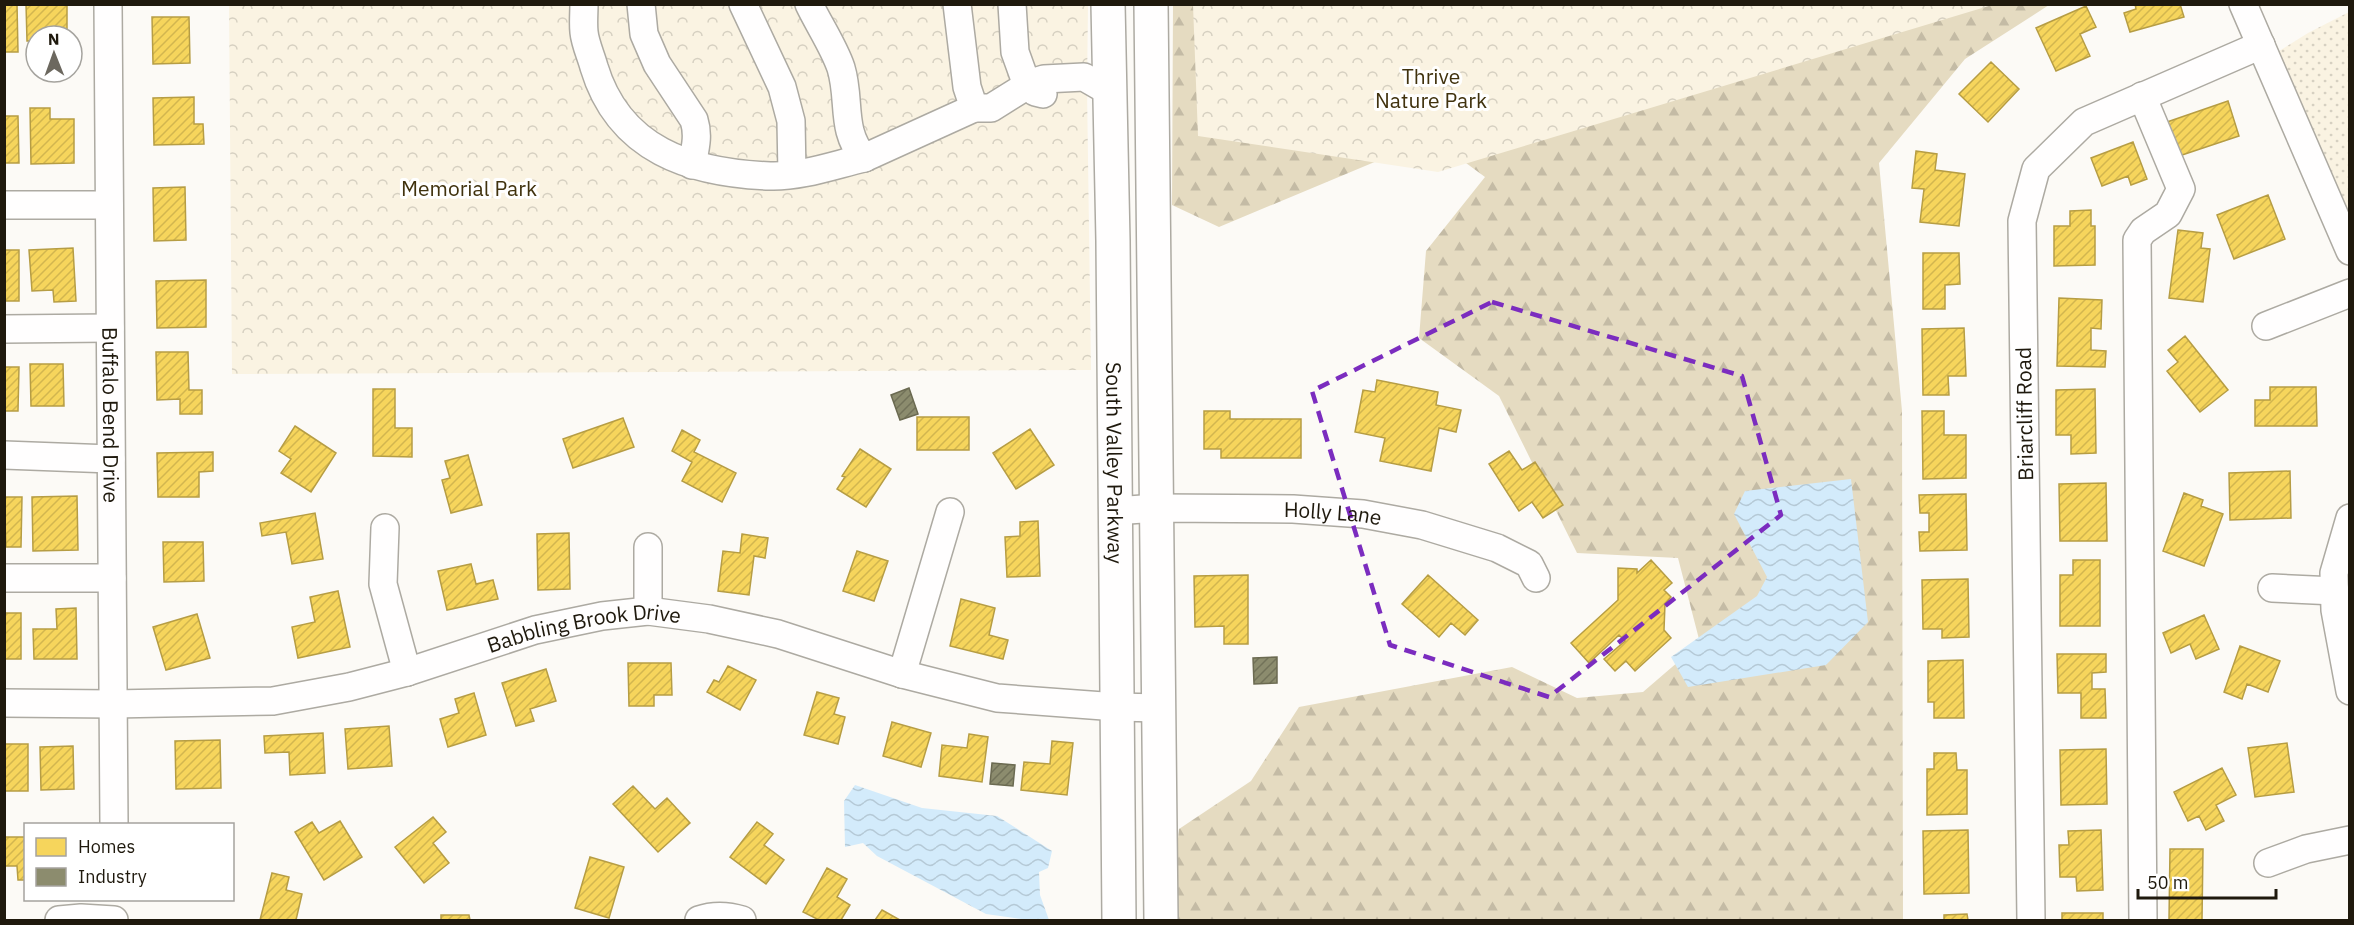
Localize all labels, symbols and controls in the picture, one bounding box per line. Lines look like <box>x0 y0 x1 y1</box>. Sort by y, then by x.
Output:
north arrow <box>24 24 84 84</box>
text: N <box>48 29 60 49</box>
park label: Thrive Nature Park <box>1375 62 1487 114</box>
park label: Memorial Park <box>401 174 537 202</box>
street label: Buffalo Bend Drive <box>96 327 126 503</box>
street label: Briarcliff Road <box>2009 347 2039 481</box>
street label: South Valley Parkway <box>1100 362 1130 565</box>
street label: Holly Lane <box>1284 495 1384 531</box>
street label: Babbling Brook Drive <box>483 597 683 659</box>
legend <box>24 823 234 901</box>
text: Homes <box>78 835 135 858</box>
scale bar <box>2138 862 2276 900</box>
text: Industry <box>78 865 147 888</box>
text: 50 m <box>2147 871 2189 894</box>

